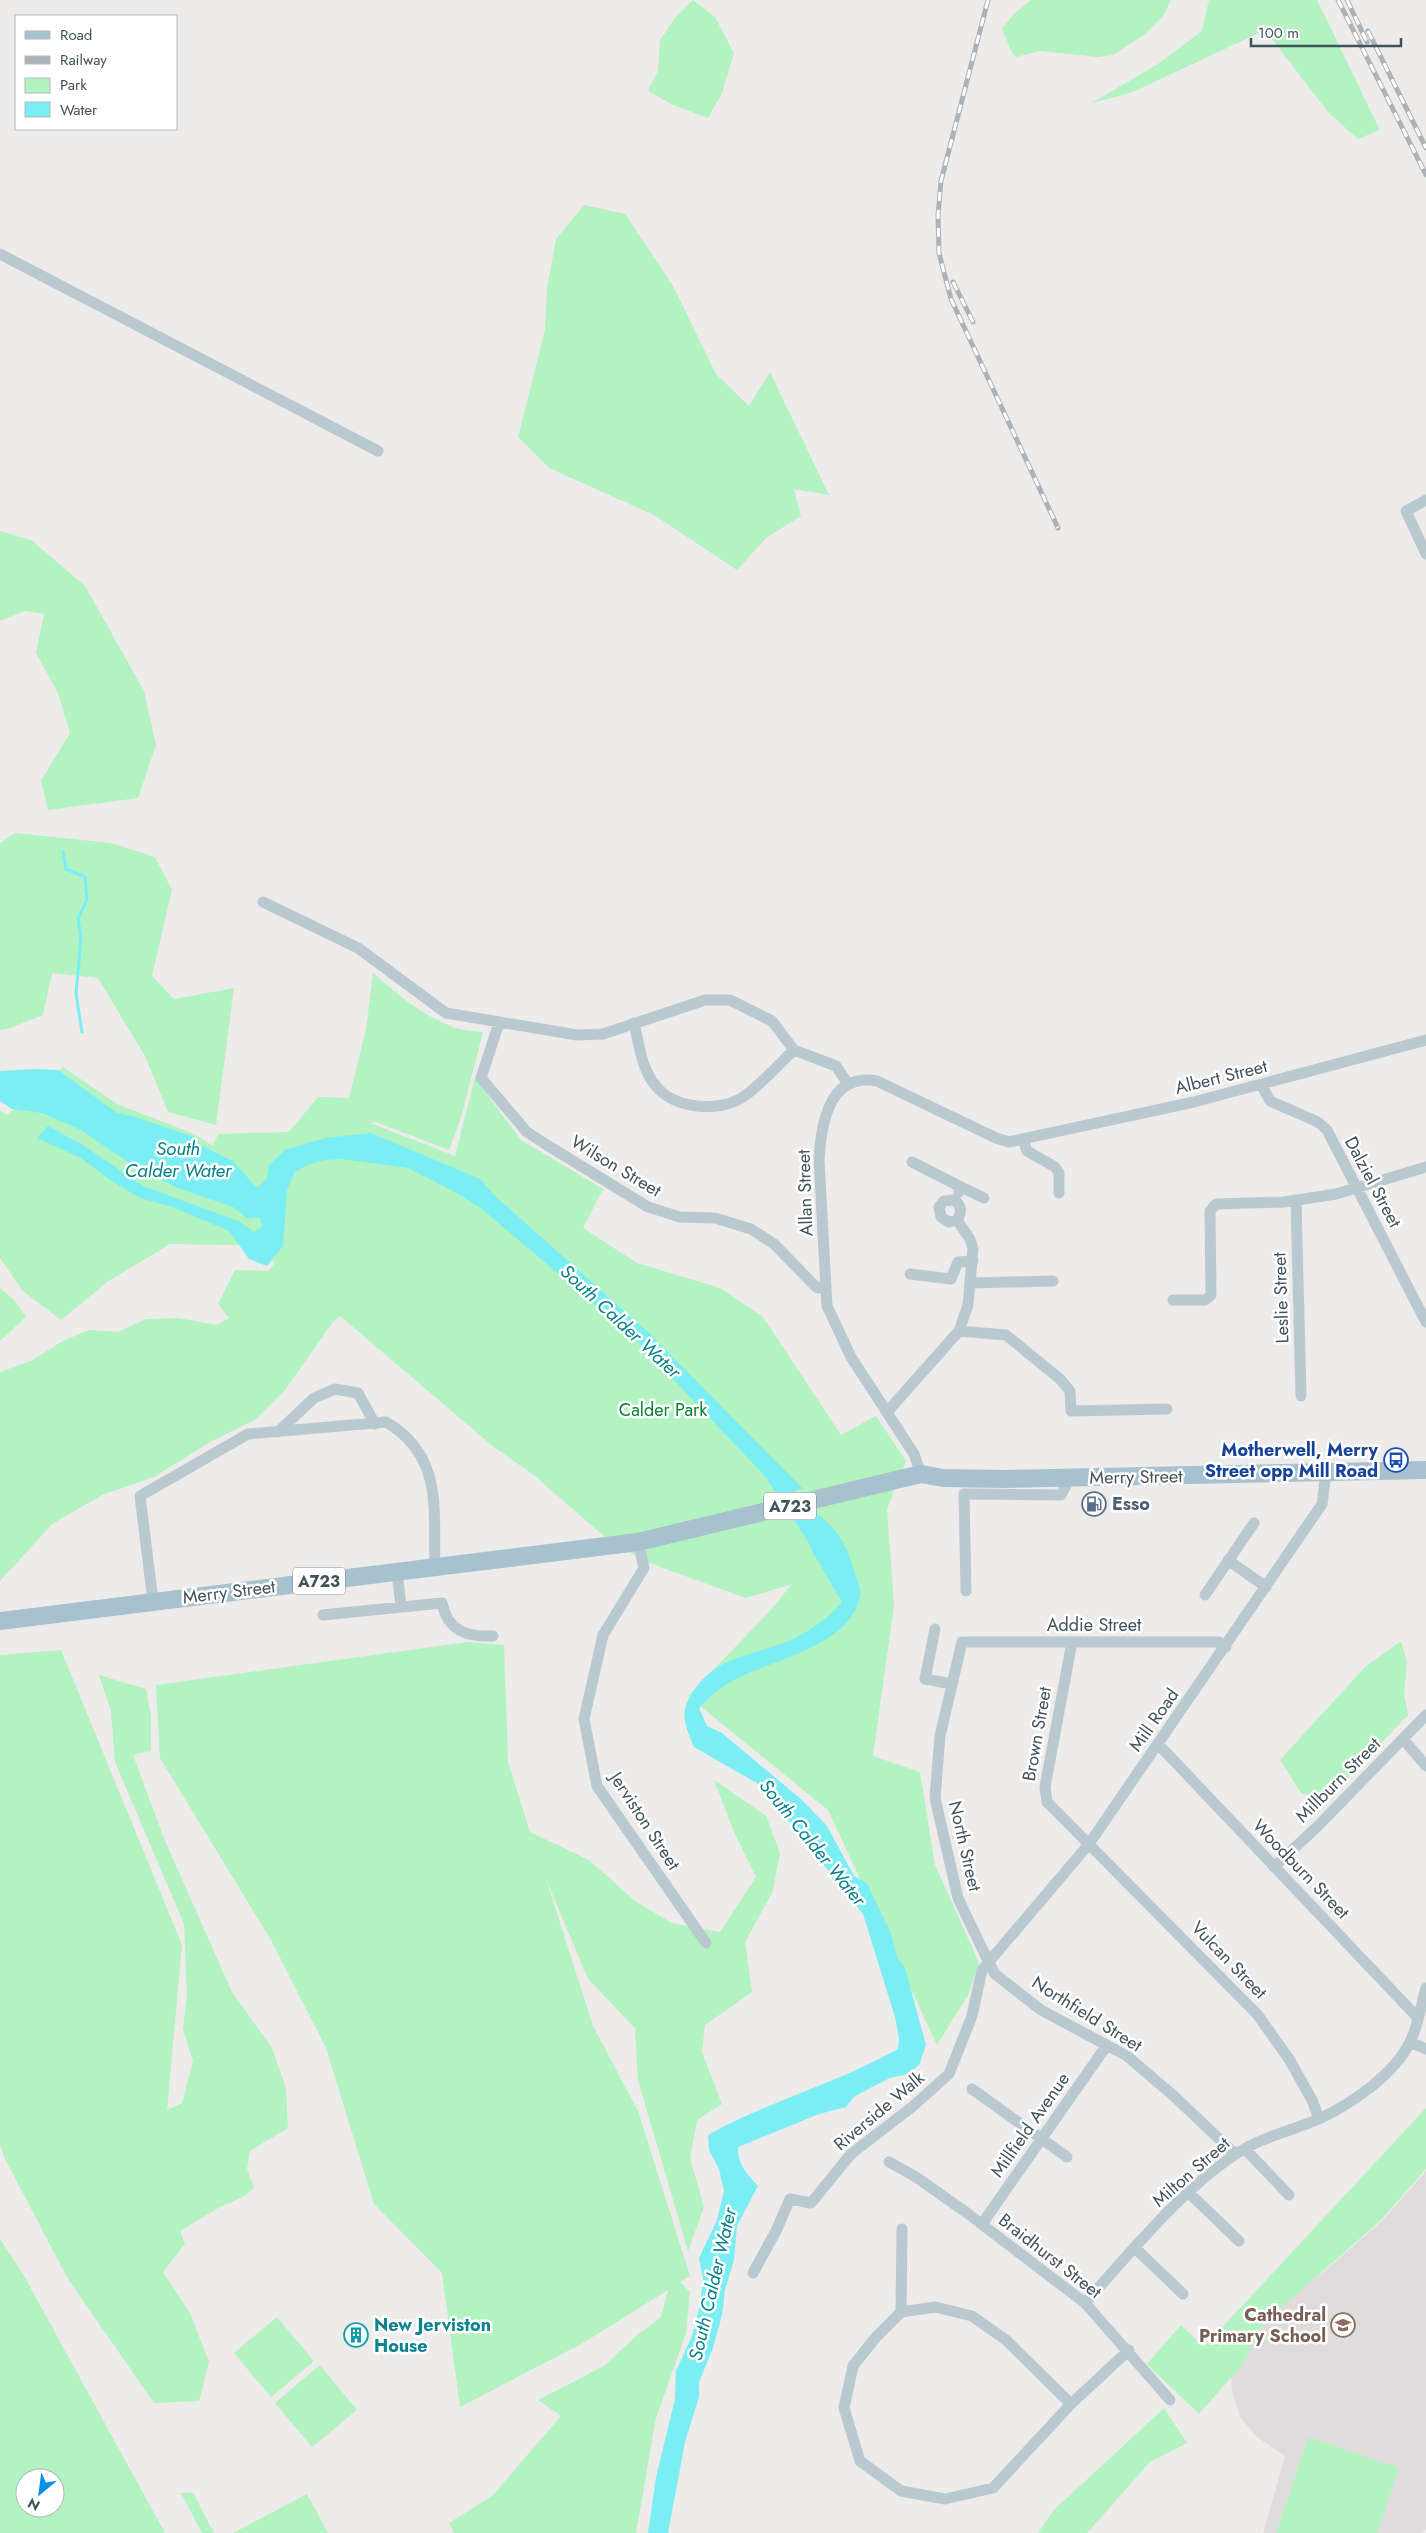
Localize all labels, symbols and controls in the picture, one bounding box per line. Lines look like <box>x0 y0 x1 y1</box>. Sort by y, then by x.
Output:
legend <box>15 15 178 130</box>
scale bar <box>1251 15 1401 47</box>
text: 100 m <box>1258 22 1299 44</box>
text: Road <box>60 24 92 46</box>
text: Railway <box>60 49 107 71</box>
text: Park <box>60 74 87 96</box>
text: Water <box>60 99 98 121</box>
street label: Albert Street <box>1172 1053 1271 1101</box>
street label: Wilson Street <box>566 1129 667 1204</box>
street label: Dalziel Street <box>1338 1132 1408 1233</box>
water label: South Calder Water <box>125 1135 233 1184</box>
street label: Allan Street <box>790 1149 820 1237</box>
street label: Leslie Street <box>1266 1251 1296 1344</box>
water label: South Calder Water <box>554 1258 688 1386</box>
park label: Calder Park <box>619 1397 707 1423</box>
place label: Motherwell, Merry Street opp Mill Road <box>1205 1437 1379 1484</box>
bus stop icon: Motherwell, Merry Street opp Mill Road <box>1383 1447 1409 1473</box>
street label: Merry Street <box>1089 1463 1183 1491</box>
fuel station icon: Esso <box>1081 1491 1107 1517</box>
place label: Esso <box>1112 1491 1150 1517</box>
road number: A723 <box>764 1492 816 1520</box>
road number: A723 <box>293 1568 345 1594</box>
street label: Merry Street <box>181 1573 277 1611</box>
street label: Addie Street <box>1047 1612 1142 1638</box>
street label: Mill Road <box>1123 1683 1185 1757</box>
street label: Brown Street <box>1016 1684 1058 1783</box>
street label: Millburn Street <box>1289 1731 1387 1829</box>
street label: Jerviston Street <box>602 1765 687 1876</box>
water label: South Calder Water <box>753 1773 873 1913</box>
street label: North Street <box>942 1798 988 1894</box>
street label: Woodburn Street <box>1247 1813 1356 1925</box>
street label: Vulcan Street <box>1185 1915 1273 2005</box>
street label: Northfield Street <box>1027 1970 1148 2059</box>
street label: Riverside Walk <box>828 2065 930 2157</box>
street label: Millfield Avenue <box>984 2067 1076 2183</box>
street label: Milton Street <box>1146 2130 1236 2213</box>
water label: South Calder Water <box>682 2203 744 2363</box>
street label: Braidhurst Street <box>993 2207 1108 2305</box>
place label: Cathedral Primary School <box>1199 2302 1326 2349</box>
place label: New Jerviston House <box>374 2312 491 2359</box>
school or university icon: Cathedral Primary School <box>1330 2312 1356 2338</box>
building icon: New Jerviston House <box>343 2322 369 2348</box>
north arrow <box>15 2468 65 2518</box>
text: N <box>24 2493 43 2516</box>

